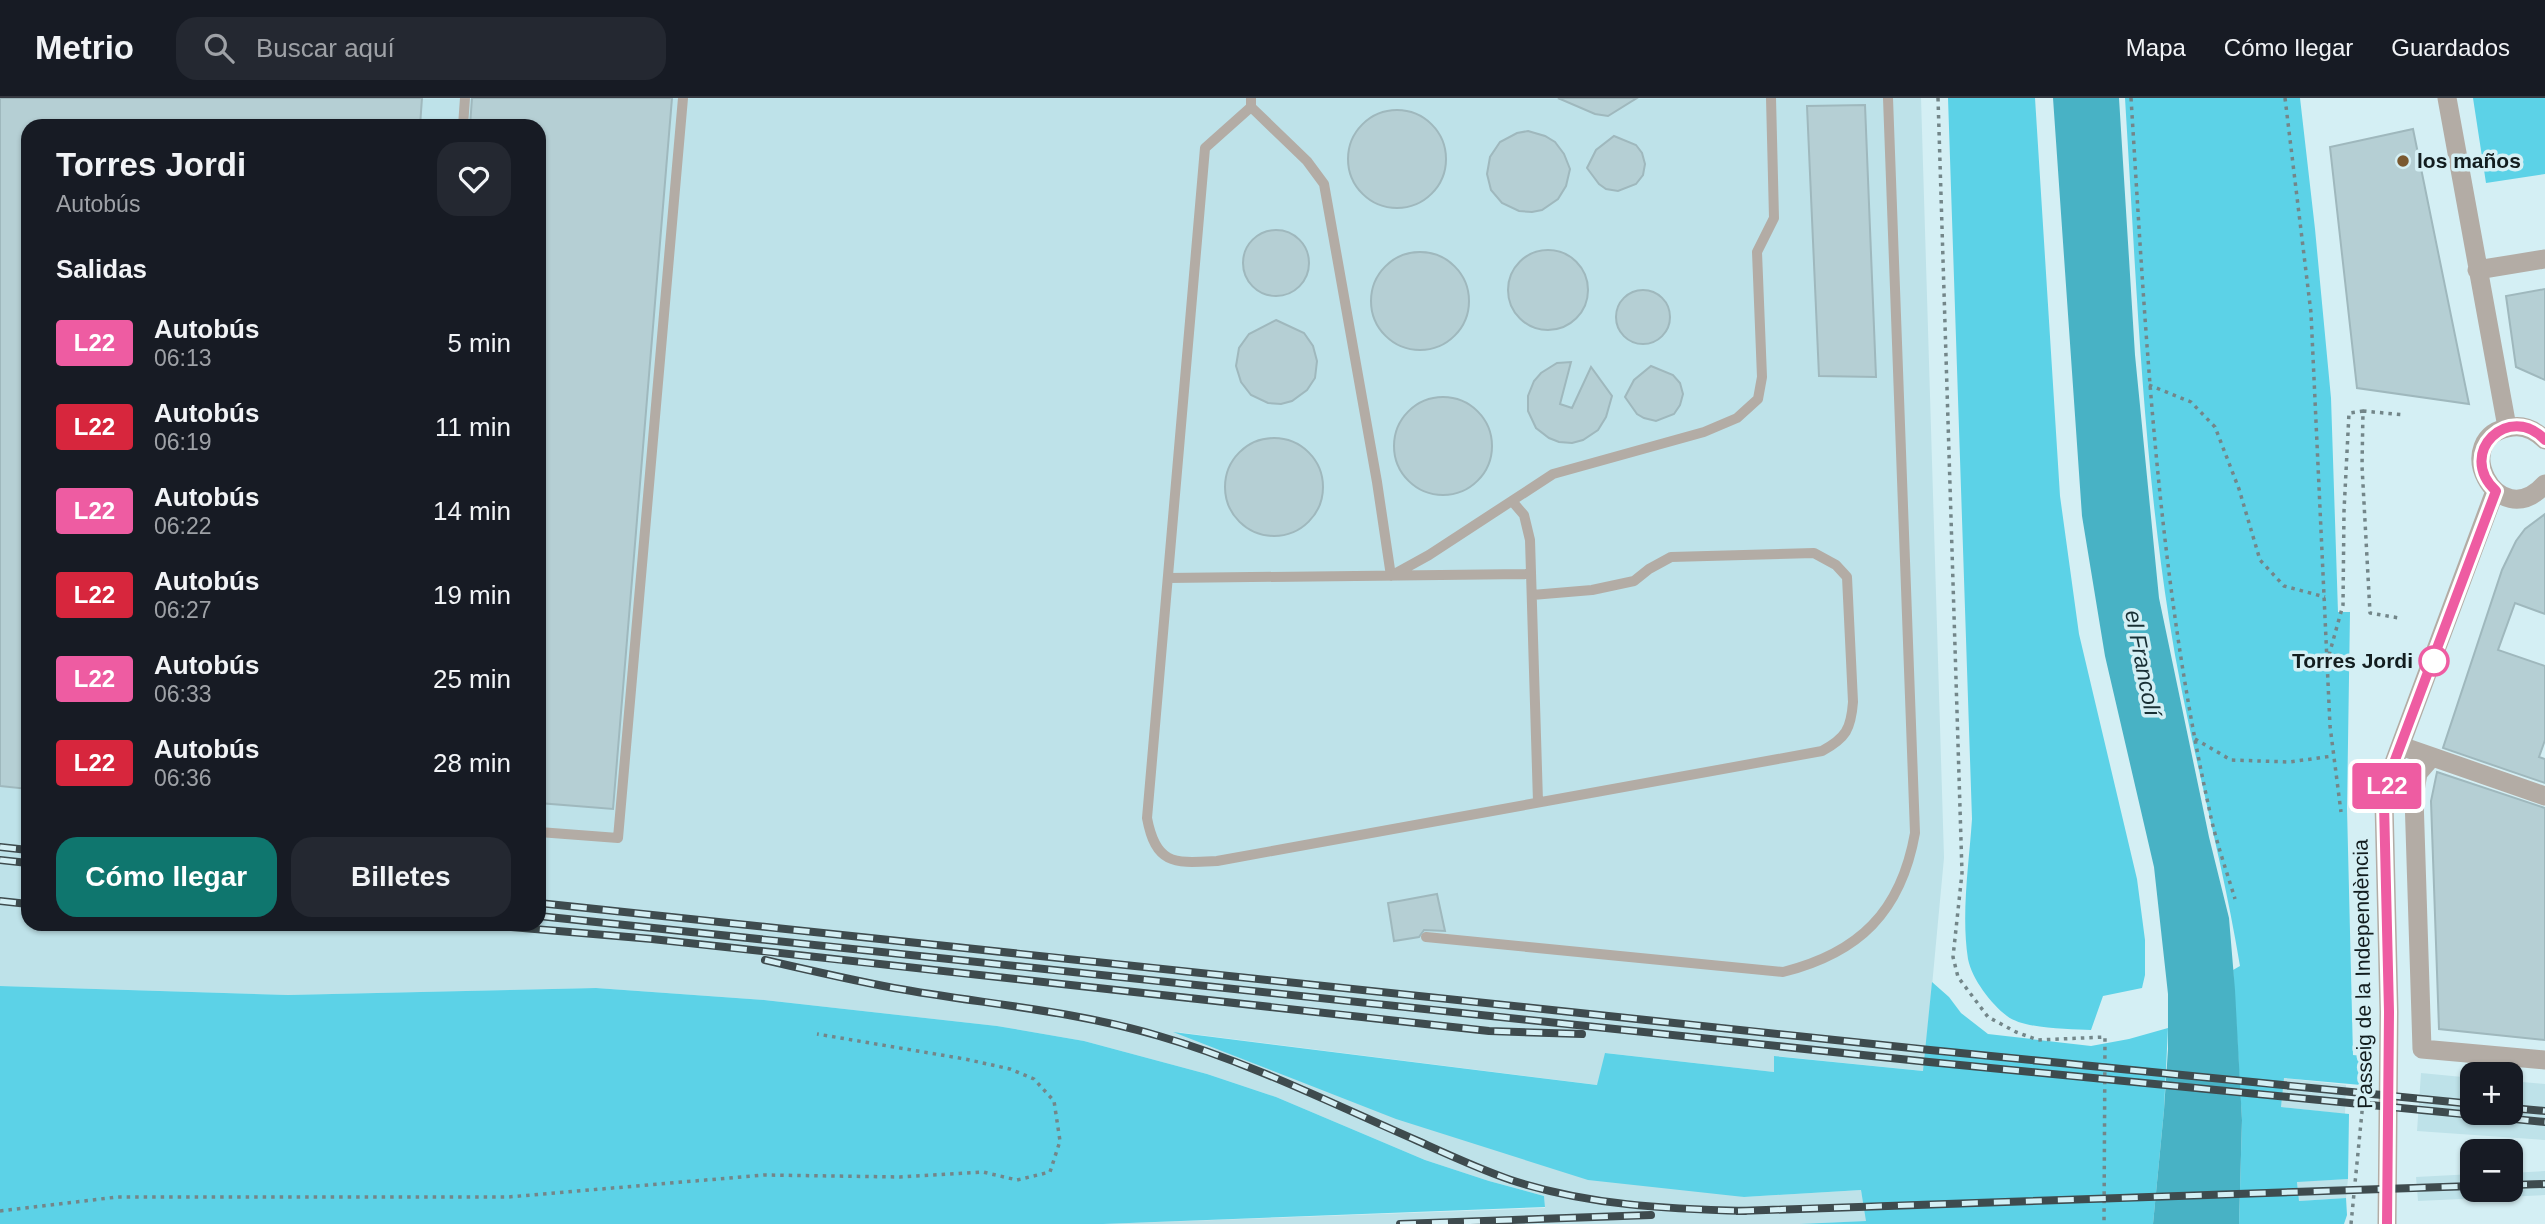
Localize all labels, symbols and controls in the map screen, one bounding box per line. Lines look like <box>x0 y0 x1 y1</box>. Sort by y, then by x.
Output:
search box <box>176 17 666 80</box>
text: Metrio <box>35 29 134 66</box>
icon: search <box>200 29 238 67</box>
text: Buscar aquí <box>256 33 395 63</box>
text: Mapa <box>2126 34 2186 61</box>
text: Cómo llegar <box>2224 34 2353 61</box>
text: Guardados <box>2391 34 2510 61</box>
button: heart <box>437 142 511 216</box>
text: Torres Jordi <box>56 146 246 183</box>
place label: los maños <box>2417 149 2521 172</box>
marker: los maños <box>2395 153 2411 169</box>
text: Autobús <box>56 191 140 217</box>
text: Salidas <box>56 254 147 284</box>
text: Autobús <box>154 314 259 344</box>
text: 5 min <box>447 328 511 358</box>
text: L22 <box>74 329 115 356</box>
text: 06:13 <box>154 345 212 371</box>
text: Autobús <box>154 398 259 428</box>
text: 11 min <box>435 412 511 442</box>
text: L22 <box>74 413 115 440</box>
text: 06:19 <box>154 429 212 455</box>
text: Autobús <box>154 482 259 512</box>
text: 14 min <box>433 496 511 526</box>
text: L22 <box>74 497 115 524</box>
text: 06:22 <box>154 513 212 539</box>
text: Autobús <box>154 566 259 596</box>
text: 19 min <box>433 580 511 610</box>
text: L22 <box>74 581 115 608</box>
text: 06:27 <box>154 597 212 623</box>
water label: el Francolí <box>2120 608 2167 721</box>
marker: Torres Jordi <box>2419 646 2449 676</box>
place label: Torres Jordi <box>2292 649 2413 672</box>
text: Autobús <box>154 650 259 680</box>
text: 25 min <box>433 664 511 694</box>
text: L22 <box>74 665 115 692</box>
text: 06:33 <box>154 681 212 707</box>
text: Autobús <box>154 734 259 764</box>
text: 28 min <box>433 748 511 778</box>
text: L22 <box>74 749 115 776</box>
line badge: L22 <box>2347 763 2427 809</box>
text: 06:36 <box>154 765 212 791</box>
text: L22 <box>2366 772 2408 799</box>
button: Cómo llegar <box>56 837 277 917</box>
button: Billetes <box>291 837 511 917</box>
street label: Passeig de la Independència <box>2349 839 2376 1109</box>
map controls <box>2460 1062 2523 1202</box>
button: + <box>2460 1062 2523 1125</box>
button: − <box>2460 1139 2523 1202</box>

